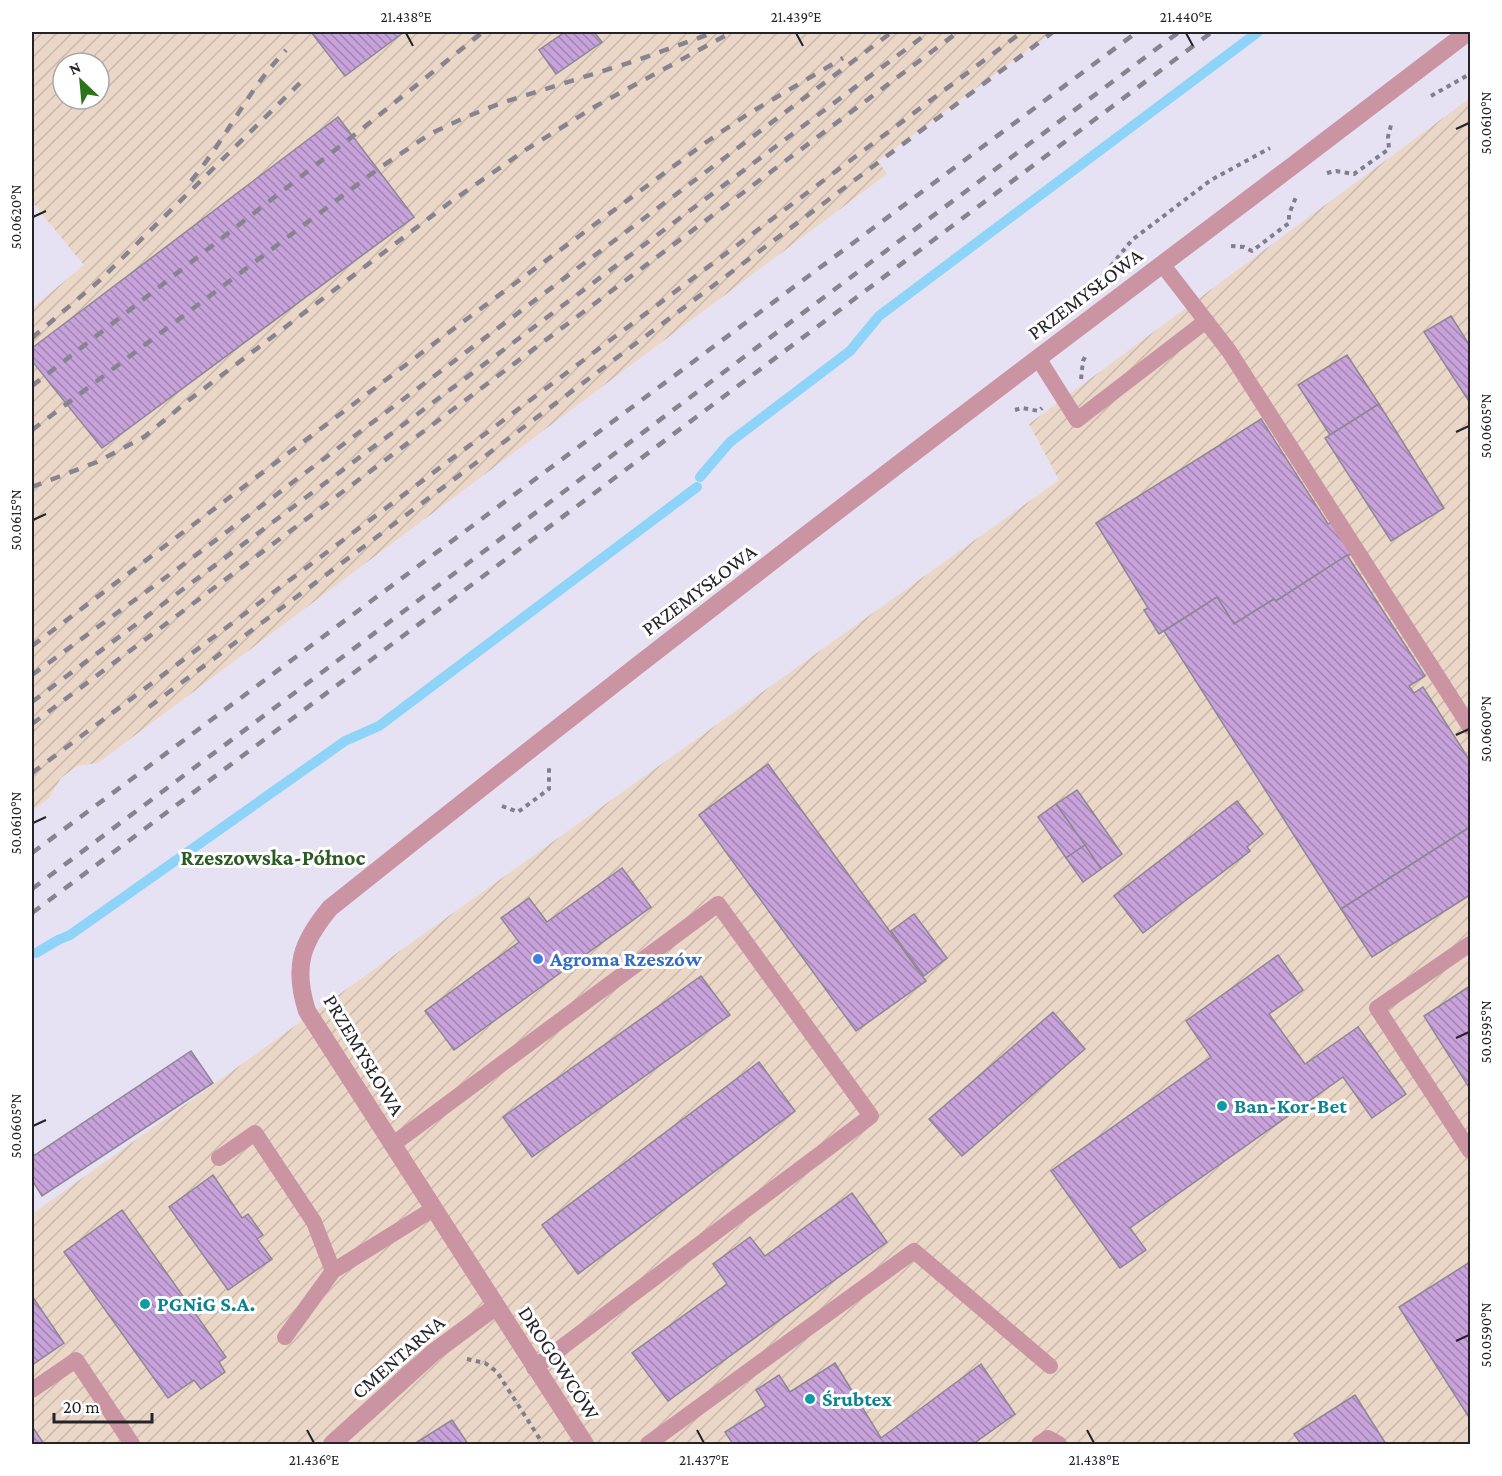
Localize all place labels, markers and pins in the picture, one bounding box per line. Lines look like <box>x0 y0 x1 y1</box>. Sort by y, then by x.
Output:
place label: Agroma Rzeszów <box>549 947 702 971</box>
marker: Agroma Rzeszów <box>531 952 545 966</box>
place label: Ban-Kor-Bet <box>1234 1094 1347 1118</box>
marker: Ban-Kor-Bet <box>1215 1099 1229 1113</box>
place label: PGNiG S.A. <box>157 1292 255 1316</box>
marker: PGNiG S.A. <box>138 1297 152 1311</box>
place label: Śrubtex <box>822 1387 892 1411</box>
marker: Śrubtex <box>803 1392 817 1406</box>

